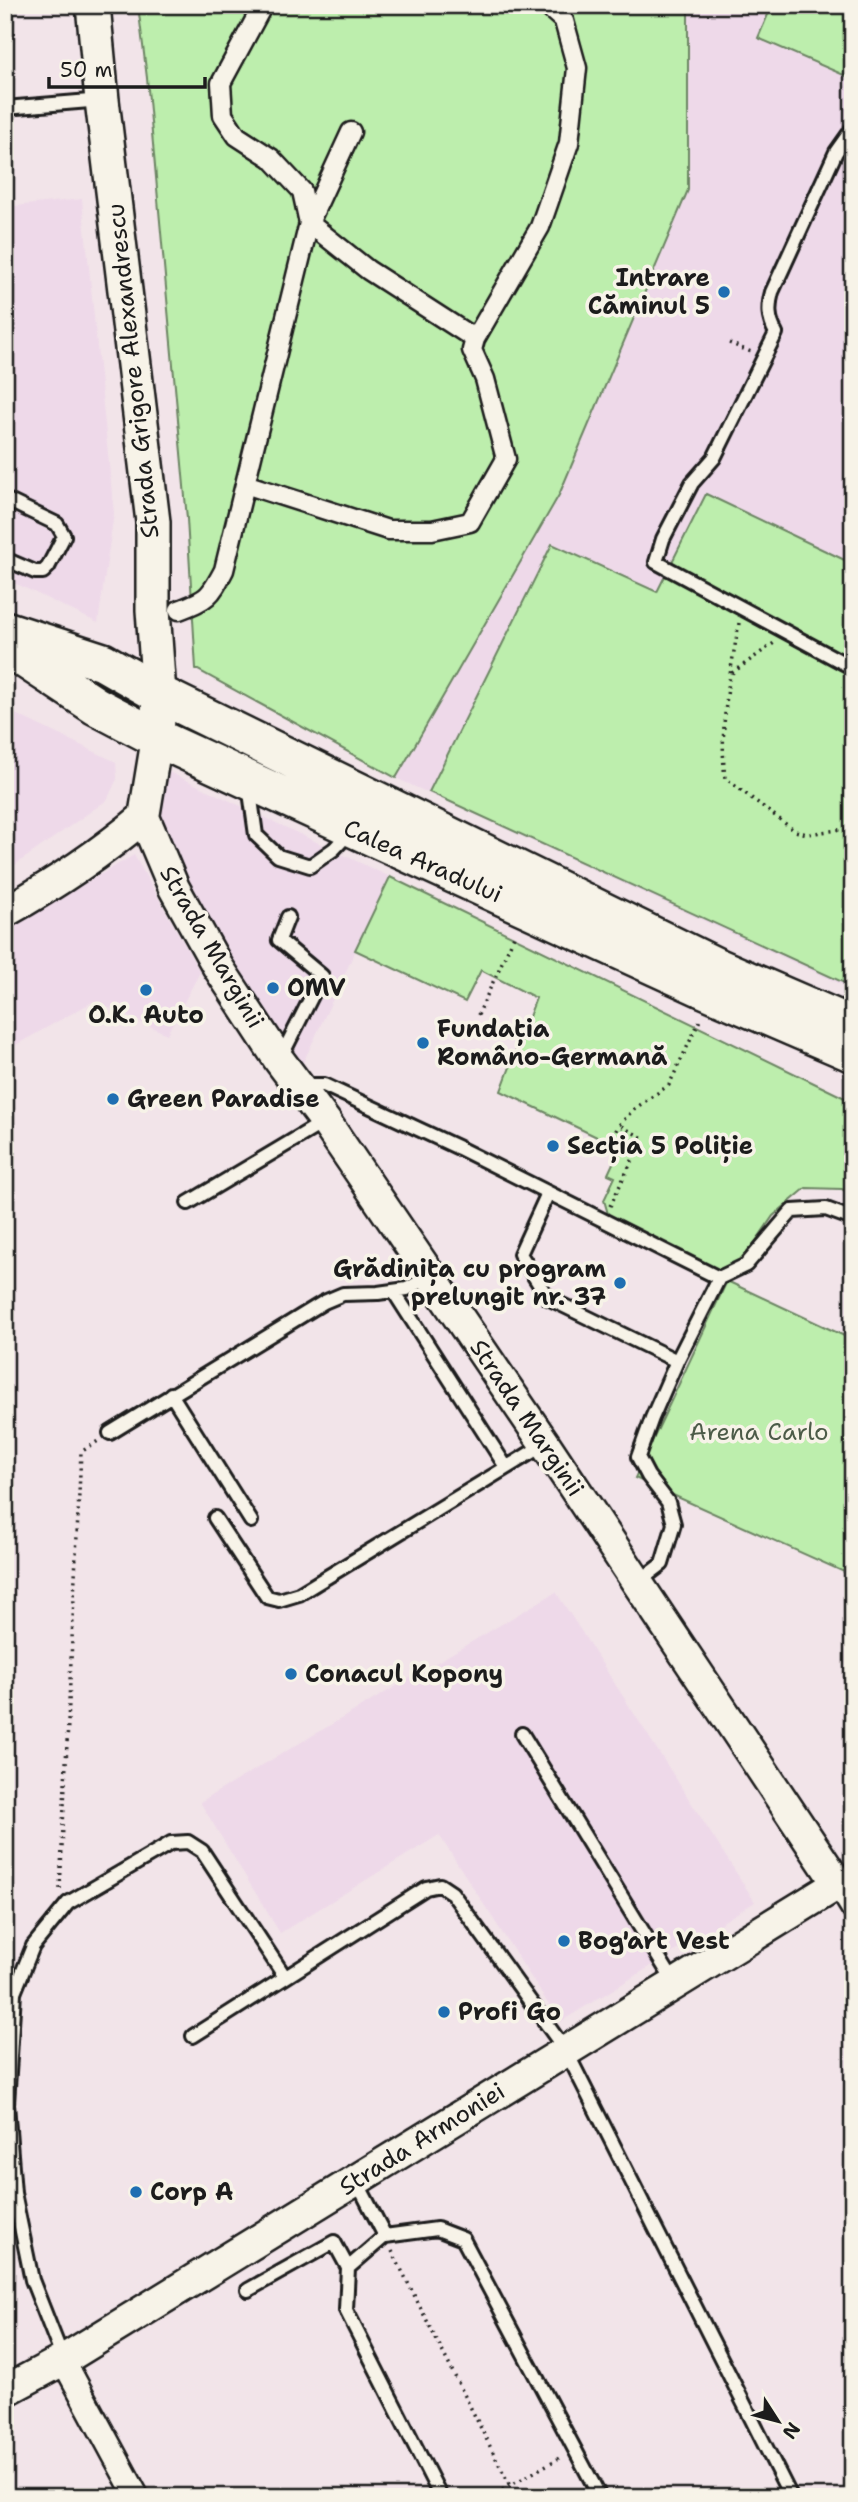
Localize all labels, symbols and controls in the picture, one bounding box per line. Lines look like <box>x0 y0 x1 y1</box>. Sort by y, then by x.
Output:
scale bar <box>49 46 205 90</box>
text: 50 m <box>60 56 113 84</box>
street label: Strada Grigore Alexandrescu <box>99 202 167 540</box>
place label: Intrare Căminul 5 <box>588 262 710 322</box>
marker: Intrare Căminul 5 <box>716 284 732 300</box>
street label: Calea Aradului <box>339 812 507 910</box>
street label: Strada Marginii <box>152 860 272 1034</box>
place label: OMV <box>287 972 346 1004</box>
marker: OMV <box>265 980 281 996</box>
marker: O.K. Auto <box>138 982 154 998</box>
place label: O.K. Auto <box>88 999 204 1031</box>
place label: Fundația Româno-Germană <box>437 1013 668 1073</box>
marker: Fundația Româno-Germană <box>415 1035 431 1051</box>
place label: Green Paradise <box>127 1083 320 1115</box>
marker: Green Paradise <box>105 1091 121 1107</box>
place label: Secția 5 Poliție <box>567 1130 753 1163</box>
marker: Secția 5 Poliție <box>545 1138 561 1154</box>
place label: Grădinița cu program prelungit nr. 37 <box>333 1253 606 1313</box>
marker: Grădinița cu program prelungit nr. 37 <box>612 1275 628 1291</box>
street label: Strada Marginii <box>463 1333 591 1503</box>
park label: Arena Carlo <box>689 1416 829 1448</box>
place label: Conacul Kopony <box>305 1658 503 1690</box>
marker: Conacul Kopony <box>283 1666 299 1682</box>
place label: Bog'art Vest <box>578 1925 730 1957</box>
marker: Bog'art Vest <box>556 1933 572 1949</box>
place label: Profi Go <box>458 1996 561 2028</box>
marker: Profi Go <box>436 2004 452 2020</box>
street label: Strada Armoniei <box>333 2075 511 2203</box>
place label: Corp A <box>150 2176 233 2208</box>
marker: Corp A <box>128 2184 144 2200</box>
north arrow <box>742 2386 812 2456</box>
text: N <box>777 2417 806 2444</box>

